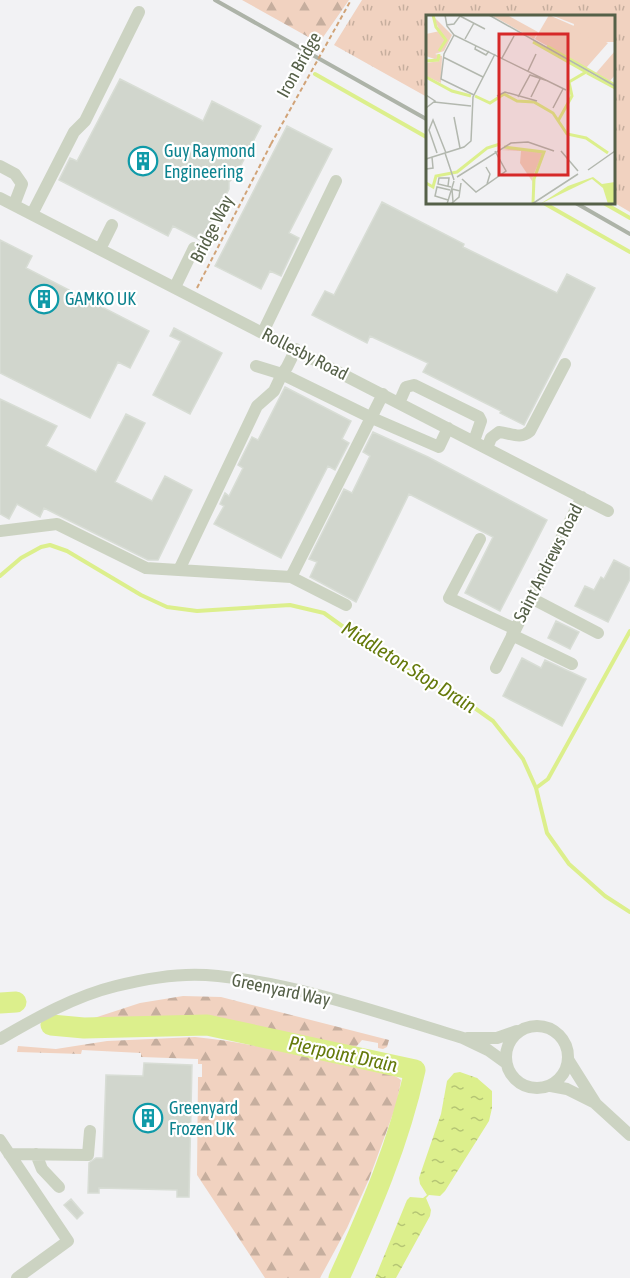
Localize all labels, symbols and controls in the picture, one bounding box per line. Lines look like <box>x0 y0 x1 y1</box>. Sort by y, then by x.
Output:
inset map <box>426 15 615 204</box>
street label: Iron Bridge <box>272 28 325 101</box>
place label: Guy Raymond Engineering <box>164 140 256 182</box>
building icon: Guy Raymond Engineering <box>127 145 159 177</box>
street label: Bridge Way <box>186 192 237 266</box>
building icon: GAMKO UK <box>28 283 60 315</box>
place label: GAMKO UK <box>65 288 136 309</box>
street label: Rollesby Road <box>259 323 352 384</box>
street label: Saint Andrews Road <box>509 500 586 625</box>
water label: Middleton Stop Drain <box>338 616 481 717</box>
street label: Greenyard Way <box>230 969 332 1010</box>
water label: Pierpoint Drain <box>287 1031 400 1076</box>
place label: Greenyard Frozen UK <box>169 1097 238 1139</box>
building icon: Greenyard Frozen UK <box>132 1102 164 1134</box>

